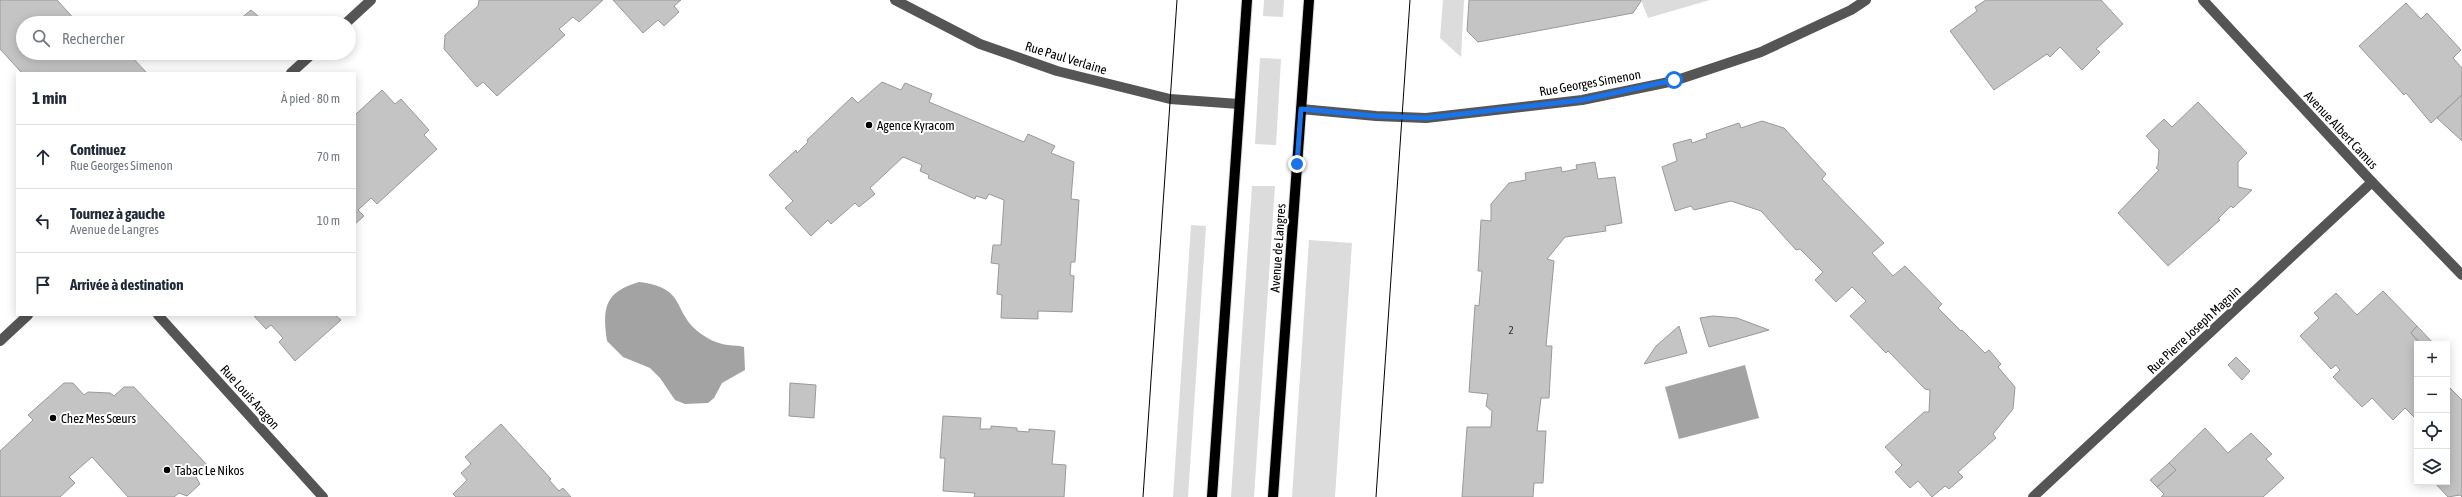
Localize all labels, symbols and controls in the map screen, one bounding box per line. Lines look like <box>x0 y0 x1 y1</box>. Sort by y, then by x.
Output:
search box <box>16 16 356 60</box>
icon: search <box>30 27 52 49</box>
text: Rechercher <box>62 30 124 47</box>
street label: Rue Paul Verlaine <box>1023 38 1109 78</box>
street label: Rue Georges Simenon <box>1538 67 1642 99</box>
route start <box>1665 71 1683 89</box>
text: 1 min <box>32 88 67 108</box>
street label: Avenue Albert Camus <box>2301 88 2381 172</box>
text: À pied · 80 m <box>281 91 340 106</box>
place label: Agence Kyracom <box>877 118 955 133</box>
marker: Agence Kyracom <box>864 120 874 130</box>
text: Continuez <box>70 141 126 158</box>
icon: ahead <box>32 146 54 168</box>
text: 70 m <box>317 149 340 164</box>
route end <box>1288 155 1306 173</box>
text: Rue Georges Simenon <box>70 158 173 173</box>
street label: Avenue de Langres <box>1267 203 1289 293</box>
text: Tournez à gauche <box>70 205 165 222</box>
icon: left <box>32 210 54 232</box>
text: 10 m <box>317 213 340 228</box>
text: Avenue de Langres <box>70 222 159 237</box>
icon: arrive <box>32 274 54 296</box>
text: Arrivée à destination <box>70 276 184 293</box>
street label: Rue Pierre Joseph Magnin <box>2144 283 2244 377</box>
house number: 2 <box>1508 324 1514 336</box>
map controls <box>2414 341 2450 485</box>
button: + <box>2414 341 2450 377</box>
street label: Rue Louis Aragon <box>217 362 283 432</box>
button: − <box>2414 377 2450 413</box>
place label: Chez Mes Sœurs <box>61 411 136 426</box>
marker: Chez Mes Sœurs <box>48 413 58 423</box>
button: locate <box>2414 413 2450 449</box>
button: layers <box>2414 449 2450 485</box>
place label: Tabac Le Nikos <box>175 463 245 478</box>
marker: Tabac Le Nikos <box>162 465 172 475</box>

